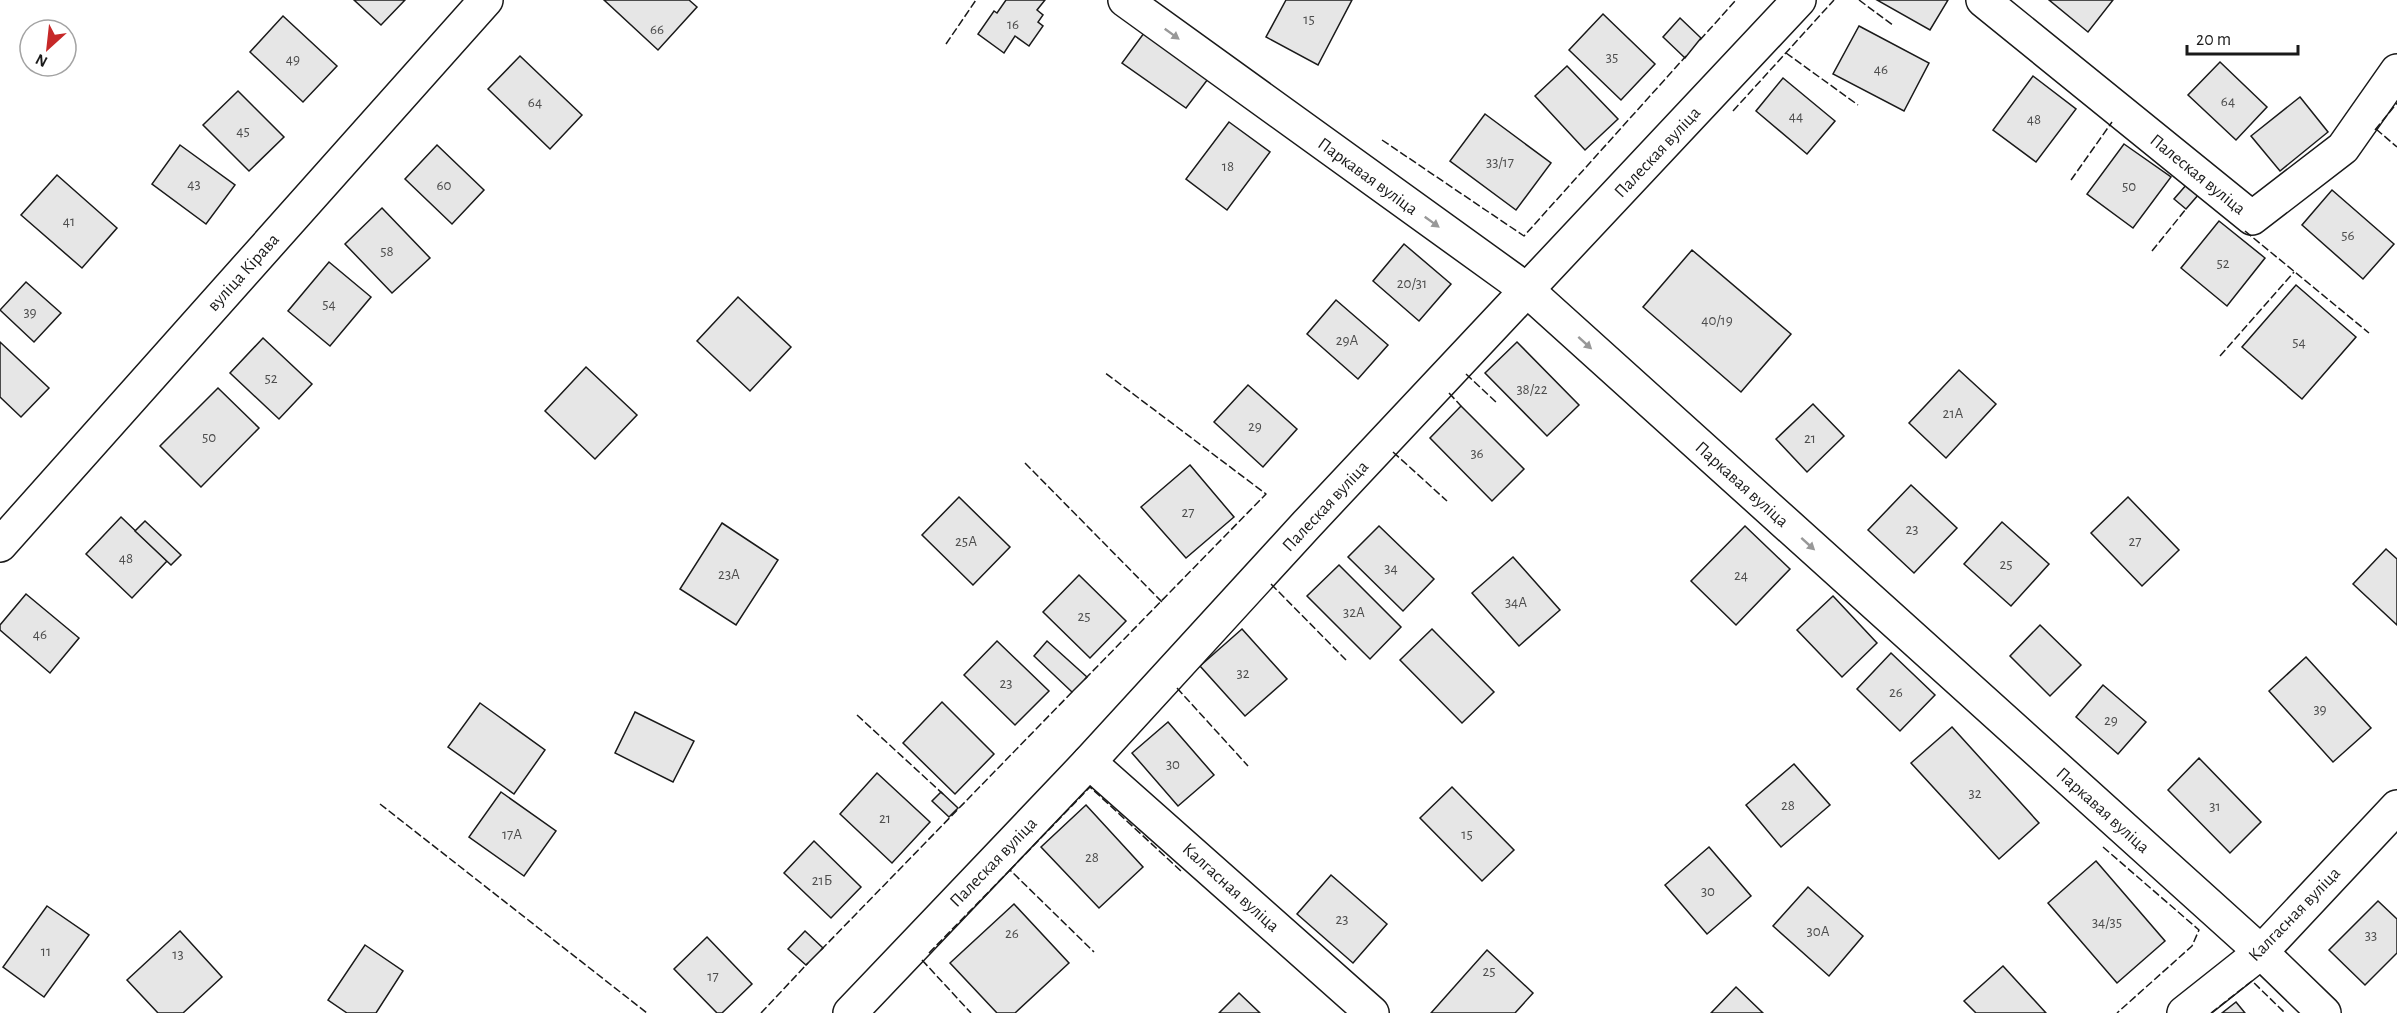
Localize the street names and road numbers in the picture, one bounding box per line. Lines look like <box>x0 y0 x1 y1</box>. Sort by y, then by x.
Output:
street label: Палеская вуліца <box>1611 104 1704 202</box>
street label: Палеская вуліца <box>2146 131 2248 219</box>
street label: Паркавая вуліца <box>1314 135 1421 219</box>
street label: вуліца Кірава <box>204 230 283 315</box>
street label: Паркавая вуліца <box>1691 438 1791 531</box>
street label: Палеская вуліца <box>1279 458 1372 556</box>
street label: Паркавая вуліца <box>2052 764 2152 857</box>
street label: Палеская вуліца <box>947 814 1041 911</box>
street label: Калгасная вуліца <box>1178 840 1282 936</box>
street label: Калгасная вуліца <box>2245 864 2344 965</box>

